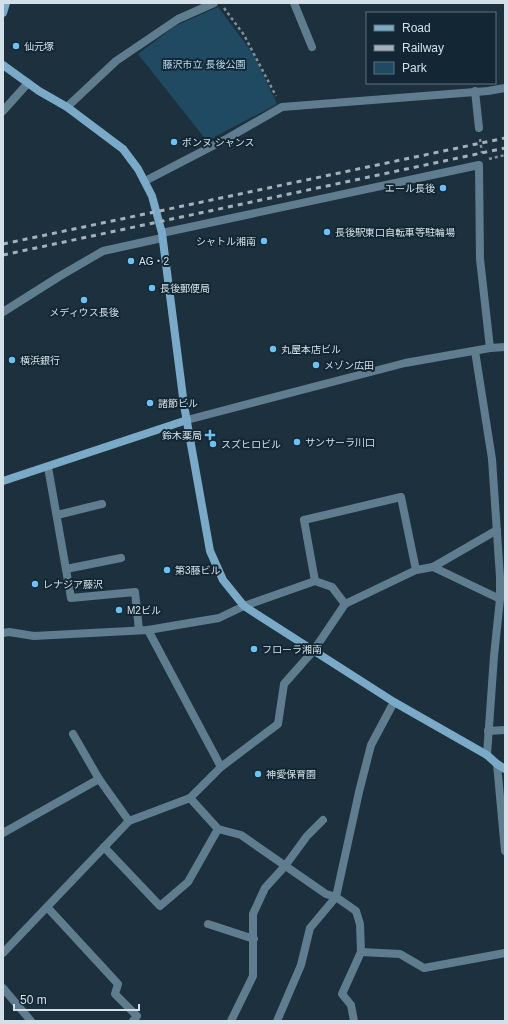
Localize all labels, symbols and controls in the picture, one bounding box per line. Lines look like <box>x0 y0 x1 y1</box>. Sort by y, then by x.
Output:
legend <box>366 12 496 84</box>
text: Road <box>402 21 431 35</box>
marker: 仙元塚 <box>11 41 21 51</box>
place label: 仙元塚 <box>24 41 54 52</box>
text: Railway <box>402 41 444 55</box>
park label: 藤沢市立 長後公園 <box>163 59 245 70</box>
text: Park <box>402 61 428 75</box>
marker: ボンヌ シャンス <box>169 137 179 147</box>
place label: ボンヌ シャンス <box>182 137 255 148</box>
place label: エール長後 <box>385 183 435 194</box>
marker: エール長後 <box>438 183 448 193</box>
marker: 長後駅東口自転車等駐輪場 <box>322 227 332 237</box>
place label: 長後駅東口自転車等駐輪場 <box>335 227 455 238</box>
place label: シャトル湘南 <box>196 236 256 247</box>
marker: シャトル湘南 <box>259 236 269 246</box>
marker: AG・2 <box>126 256 136 266</box>
place label: AG・2 <box>139 256 169 267</box>
marker: 長後郵便局 <box>147 283 157 293</box>
place label: 長後郵便局 <box>160 283 210 294</box>
marker: メディウス長後 <box>79 295 89 305</box>
place label: メディウス長後 <box>49 307 119 318</box>
marker: 丸屋本店ビル <box>268 344 278 354</box>
place label: 丸屋本店ビル <box>281 344 341 355</box>
marker: 横浜銀行 <box>7 355 17 365</box>
place label: 横浜銀行 <box>20 355 60 366</box>
marker: メゾン広田 <box>311 360 321 370</box>
place label: メゾン広田 <box>324 360 374 371</box>
marker: 諸節ビル <box>145 398 155 408</box>
place label: 諸節ビル <box>158 398 198 409</box>
place label: 鈴木薬局 <box>162 430 202 441</box>
marker: 鈴木薬局 <box>205 430 215 440</box>
marker: サンサーラ川口 <box>292 437 302 447</box>
place label: サンサーラ川口 <box>305 437 375 448</box>
marker: スズヒロビル <box>208 439 218 449</box>
place label: スズヒロビル <box>221 439 281 450</box>
marker: 第3藤ビル <box>162 565 172 575</box>
place label: 第3藤ビル <box>175 565 221 576</box>
marker: レナジア藤沢 <box>30 579 40 589</box>
place label: レナジア藤沢 <box>43 579 103 590</box>
marker: M2ビル <box>114 605 124 615</box>
place label: M2ビル <box>127 605 161 616</box>
marker: フローラ湘南 <box>249 644 259 654</box>
place label: フローラ湘南 <box>262 644 322 655</box>
marker: 神愛保育園 <box>253 769 263 779</box>
place label: 神愛保育園 <box>266 769 316 780</box>
scale bar <box>14 986 139 1012</box>
text: 50 m <box>20 993 47 1007</box>

